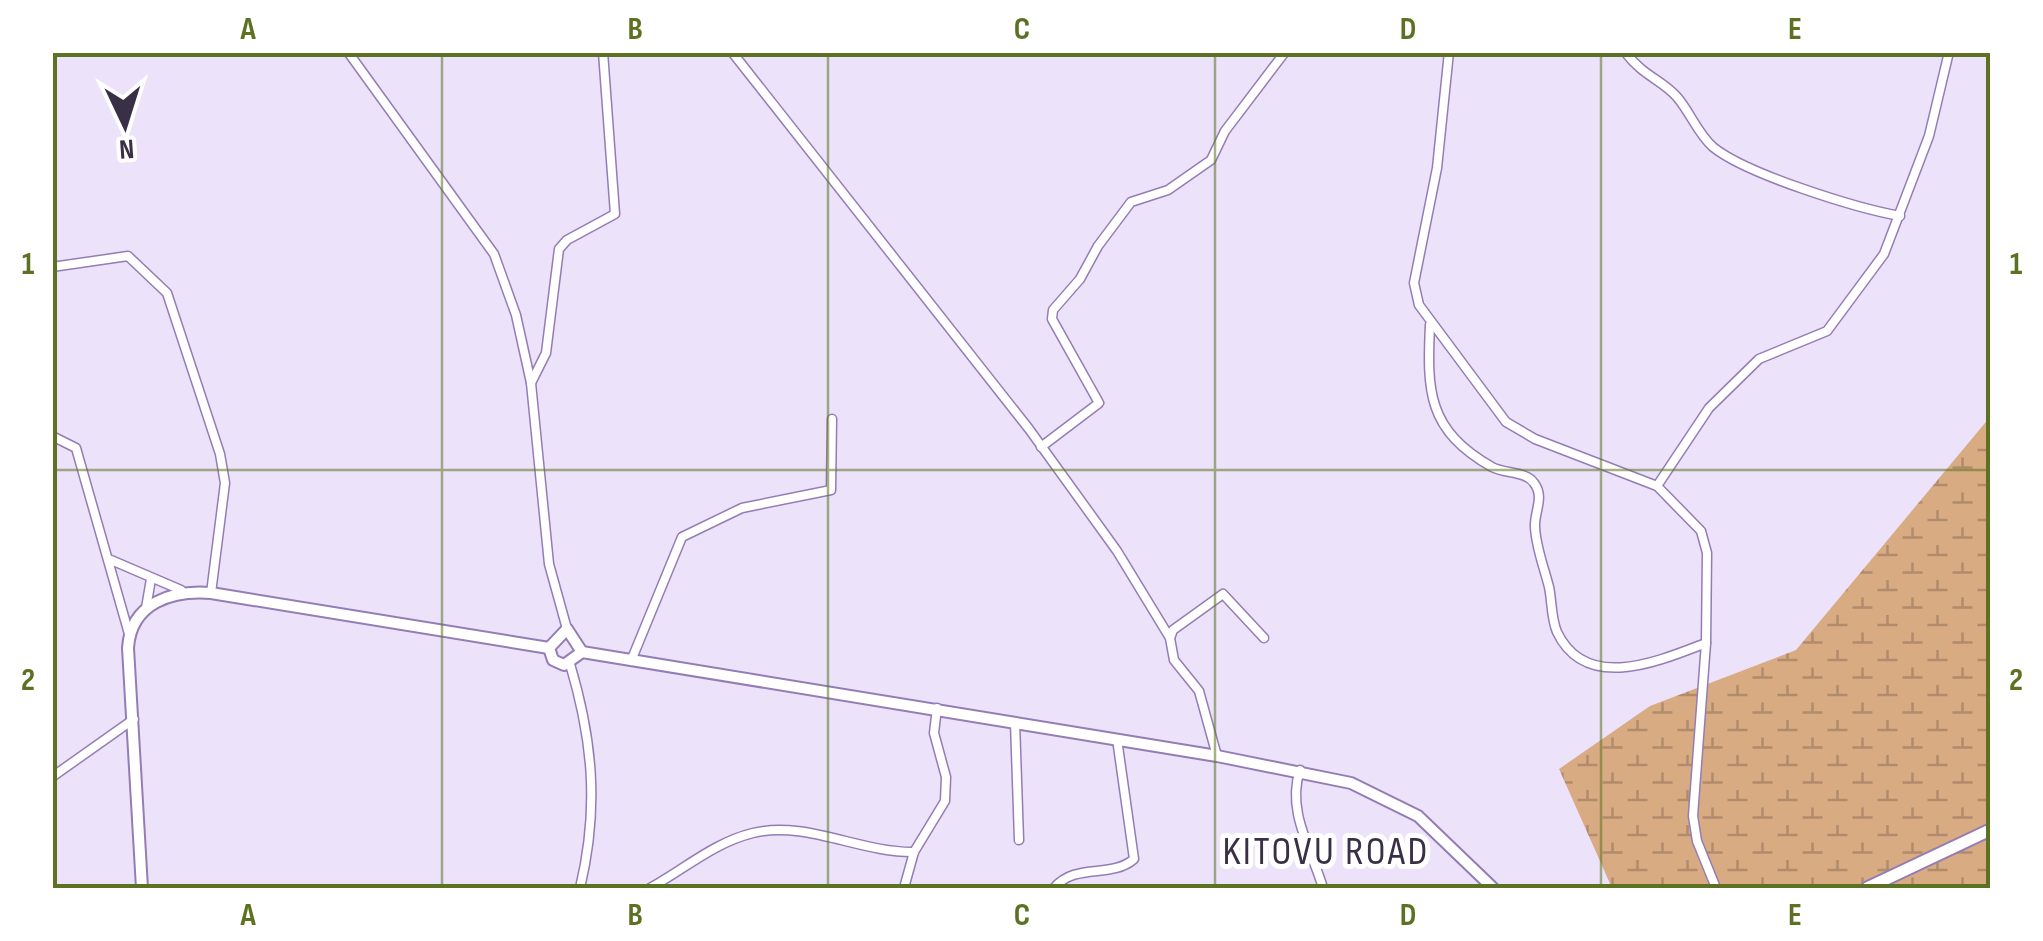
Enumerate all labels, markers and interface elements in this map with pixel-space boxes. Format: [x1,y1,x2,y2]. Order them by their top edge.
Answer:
text: A [239,10,256,49]
text: B [627,10,643,49]
text: C [1014,10,1030,49]
text: D [1400,10,1416,49]
text: E [1788,10,1802,49]
north arrow [75,75,175,175]
text: N [118,131,135,165]
text: 1 [22,245,35,284]
text: 1 [2010,245,2023,284]
text: 2 [21,661,35,700]
text: 2 [2009,661,2023,700]
district label: KITOVU ROAD [1222,828,1430,876]
text: A [239,896,256,935]
text: B [627,896,643,935]
text: C [1014,896,1030,935]
text: D [1400,896,1416,935]
text: E [1788,896,1802,935]

